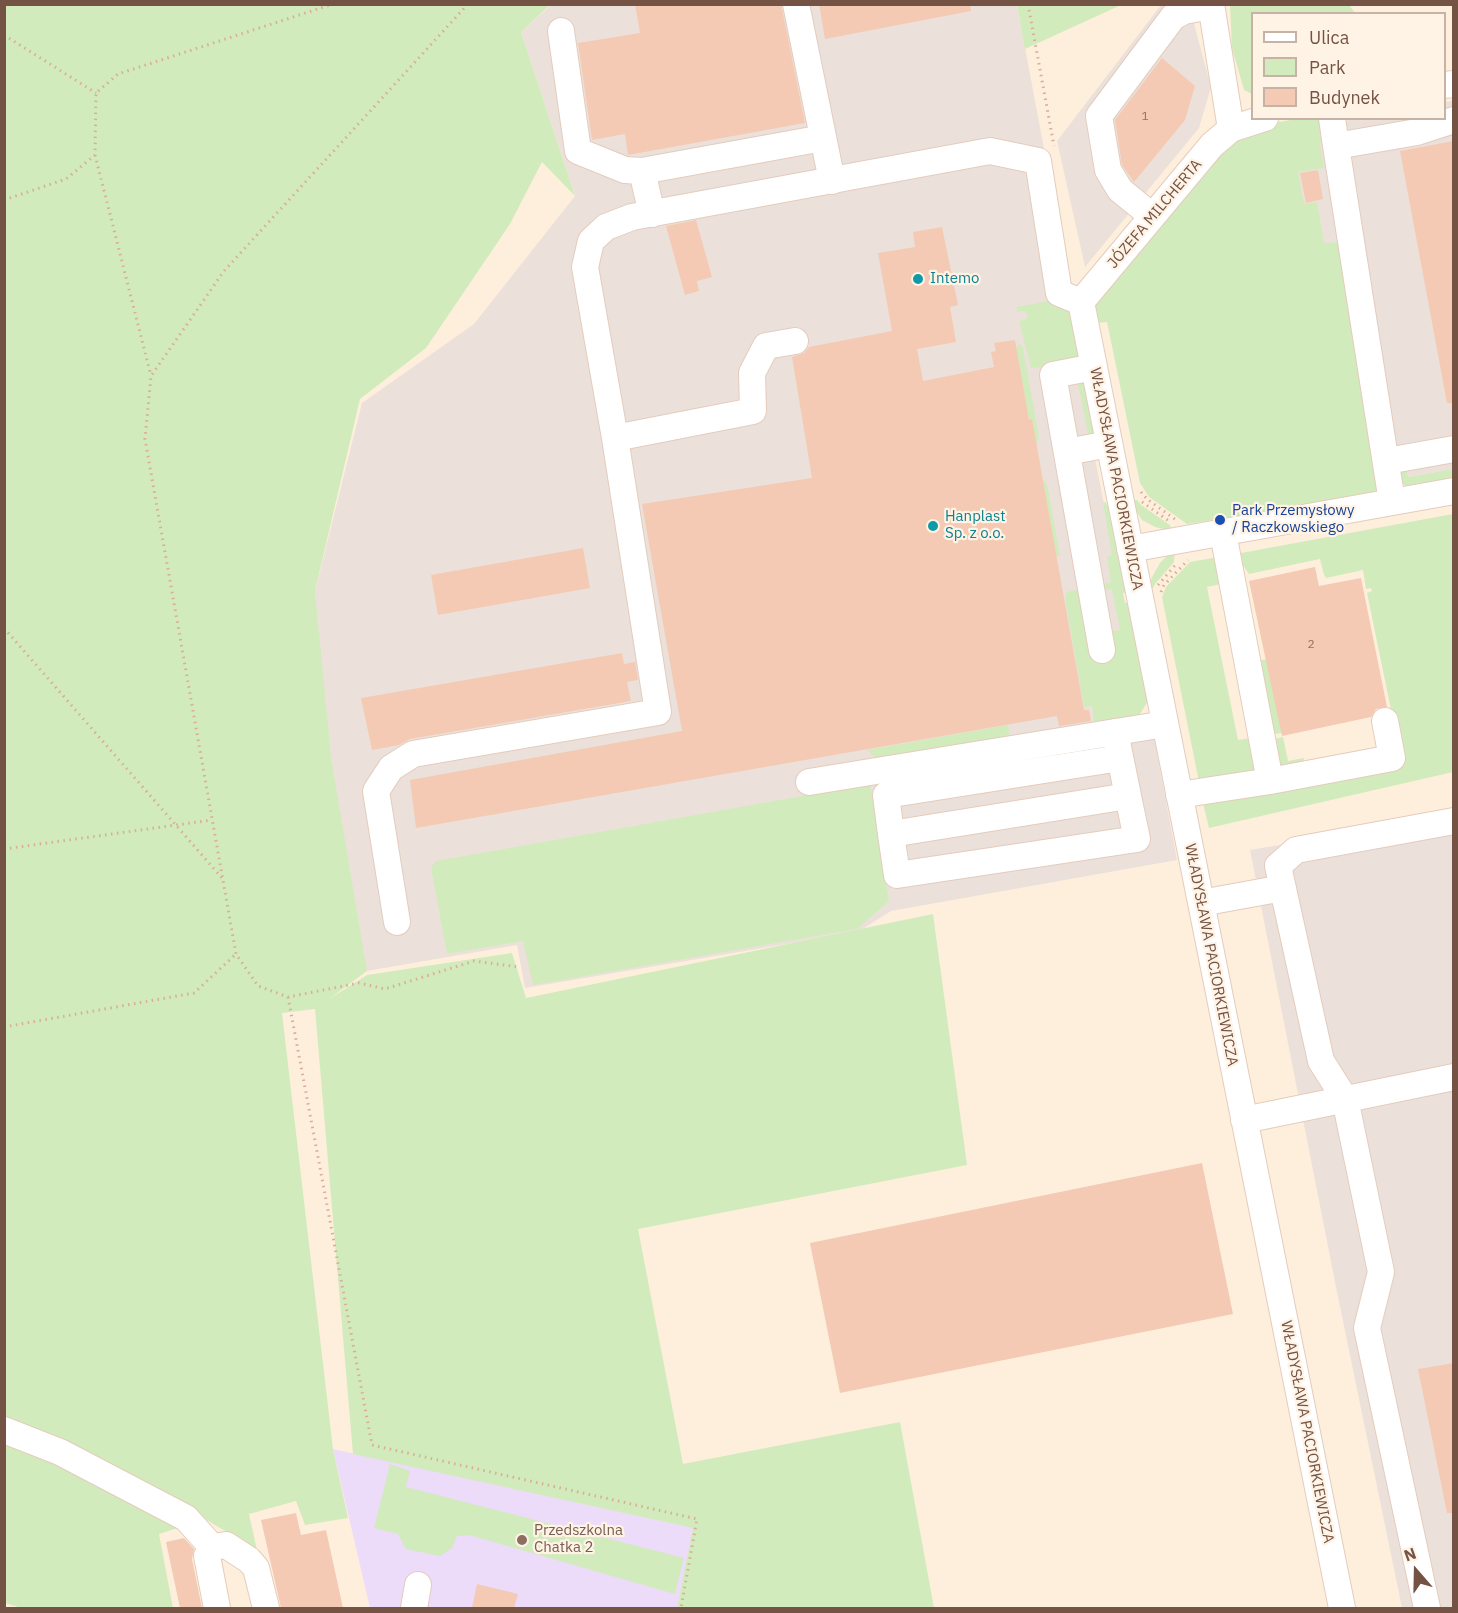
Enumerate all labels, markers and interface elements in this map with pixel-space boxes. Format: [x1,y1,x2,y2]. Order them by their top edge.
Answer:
legend [1251,12,1446,120]
text: Ulica [1309,26,1349,49]
text: Park [1309,56,1345,79]
text: Budynek [1309,86,1380,109]
house number: 1 [1141,110,1149,124]
street label: JÓZEFA MILCHERTA [1104,156,1206,272]
place label: Intemo [930,270,979,288]
marker: Intemo [911,272,925,286]
street label: WŁADYSŁAWA PACIORKIEWICZA [1086,366,1146,592]
place label: Park Przemysłowy / Raczkowskiego [1232,502,1355,537]
place label: Hanplast Sp. z o.o. [945,508,1005,543]
marker: Park Przemysłowy / Raczkowskiego [1213,513,1227,527]
marker: Hanplast Sp. z o.o. [926,519,940,533]
house number: 2 [1307,638,1315,652]
street label: WŁADYSŁAWA PACIORKIEWICZA [1181,842,1241,1068]
street label: WŁADYSŁAWA PACIORKIEWICZA [1277,1319,1337,1545]
place label: Przedszkolna Chatka 2 [534,1522,623,1557]
marker: Przedszkolna Chatka 2 [515,1533,529,1547]
north arrow [1386,1541,1446,1601]
text: N [1401,1543,1419,1565]

